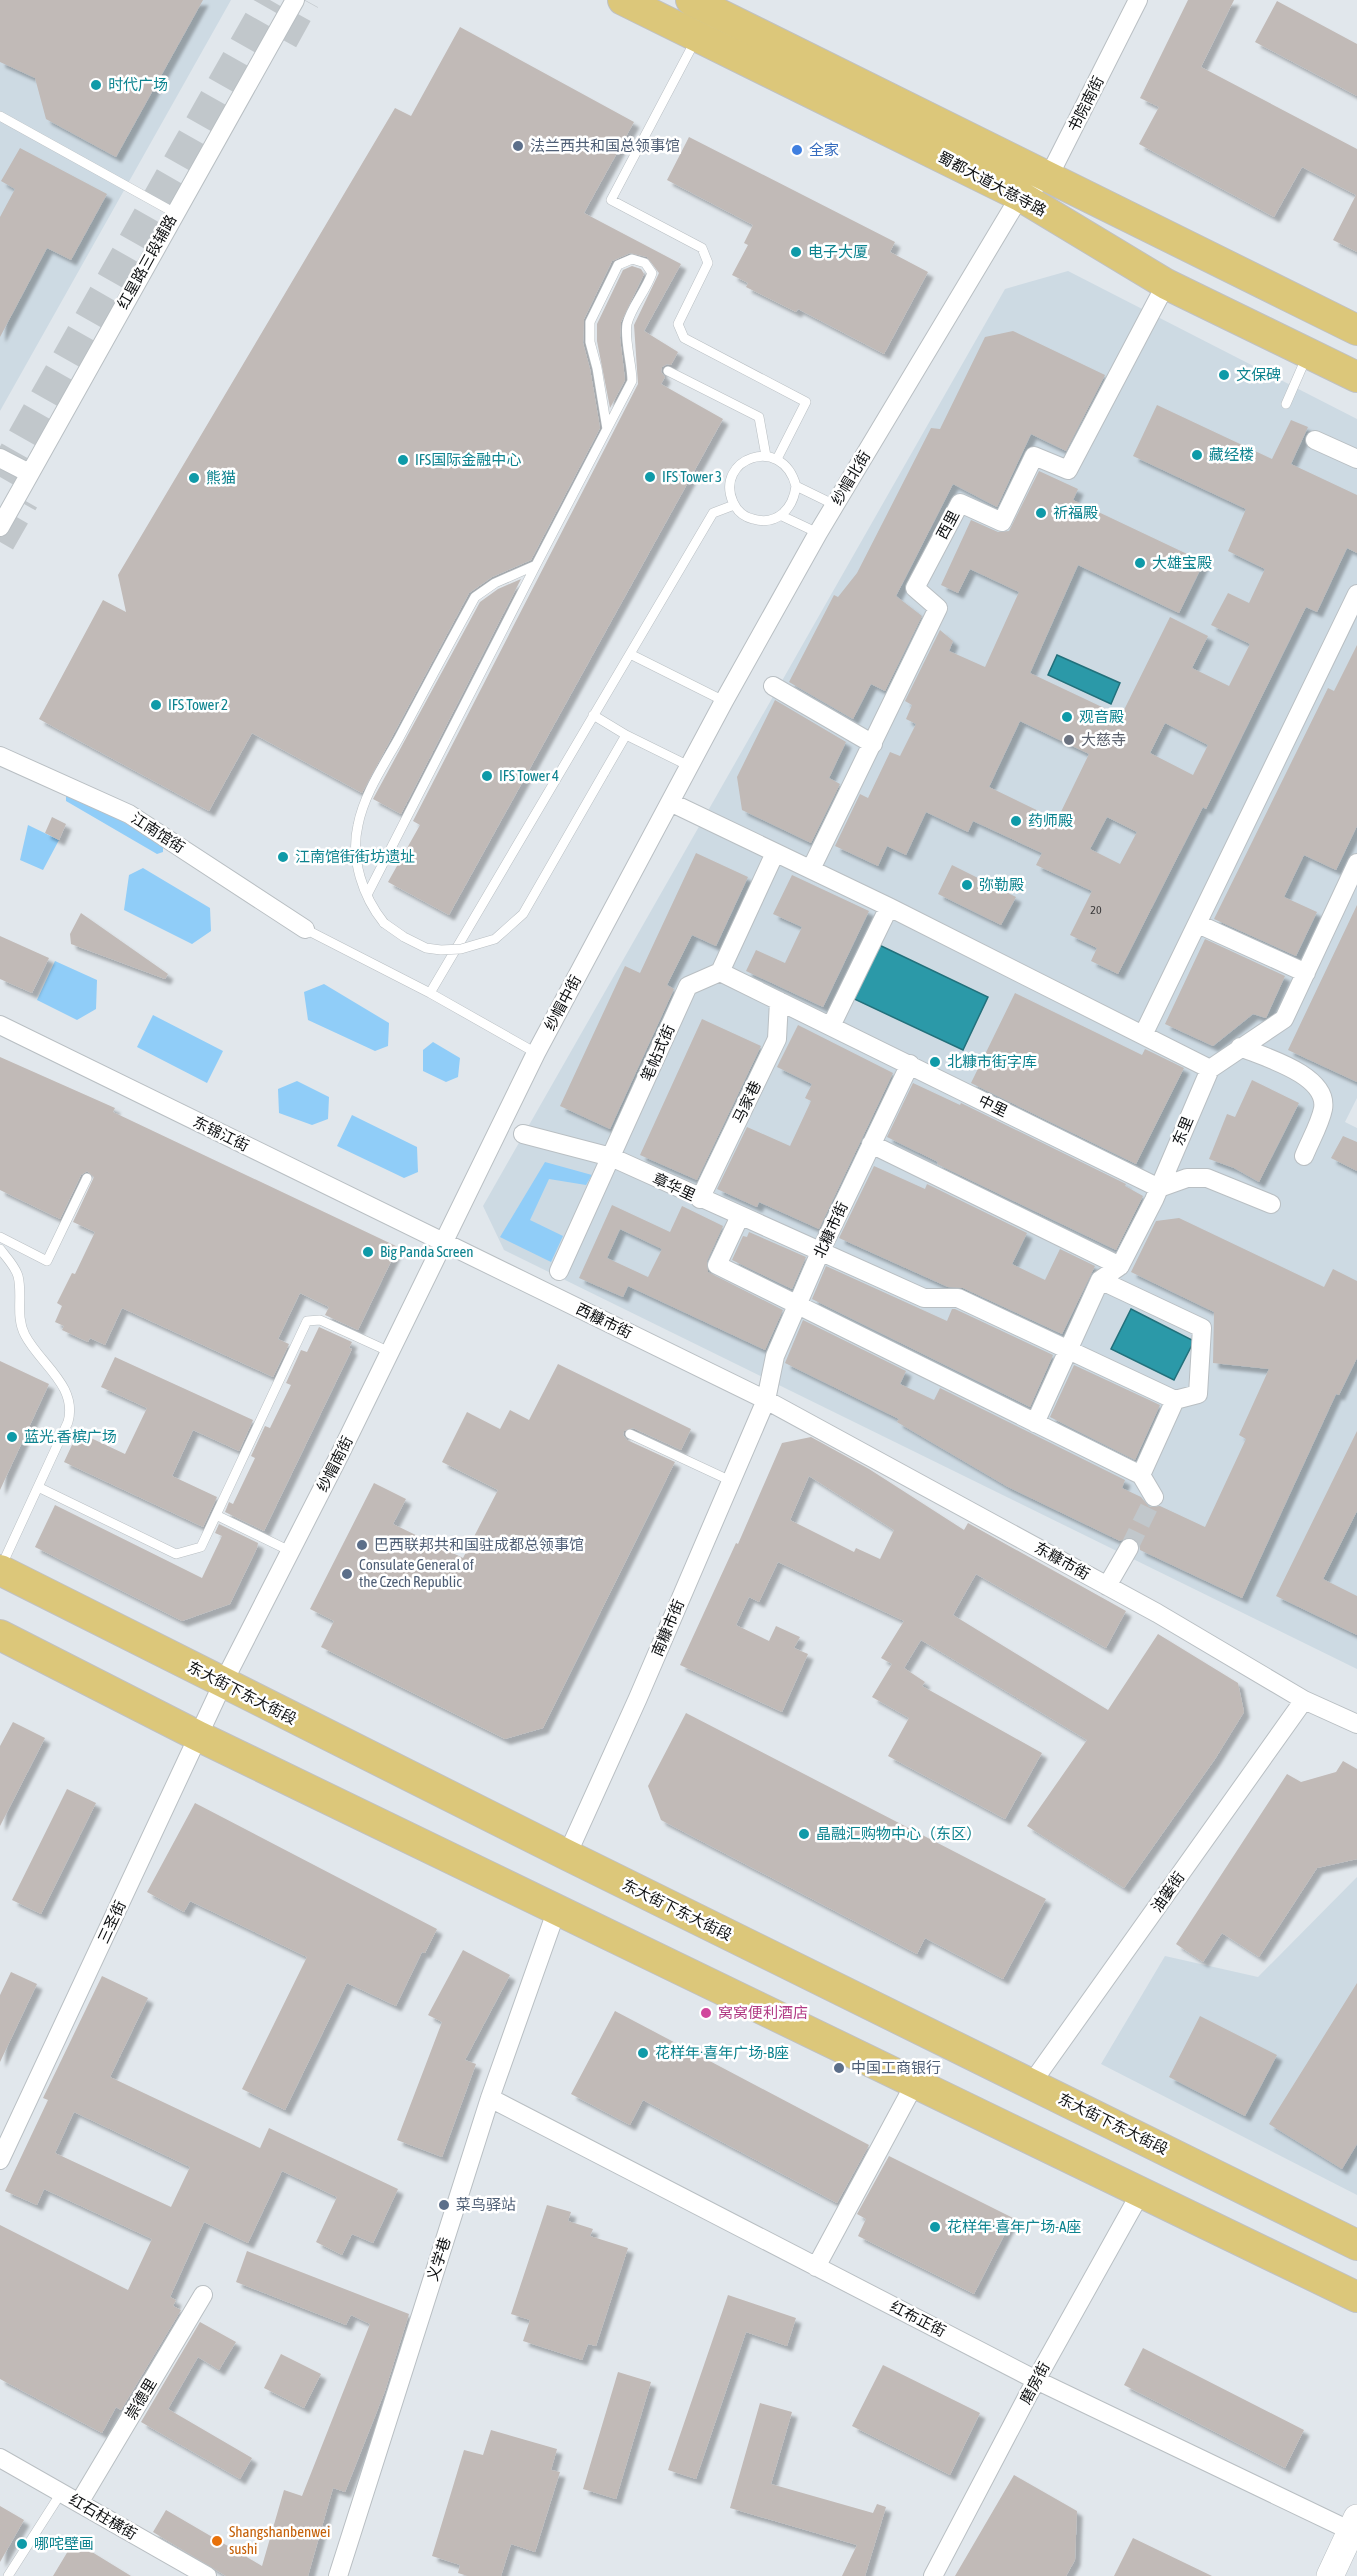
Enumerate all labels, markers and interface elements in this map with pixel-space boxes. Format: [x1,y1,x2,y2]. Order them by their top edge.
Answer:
street label: 书院南街 [1064,73,1107,134]
place label: 时代广场 [108,76,168,93]
marker: 时代广场 [89,78,103,92]
place label: 法兰西共和国总领事馆 [530,137,680,154]
marker: 法兰西共和国总领事馆 [511,139,525,153]
place label: 全家 [809,141,839,158]
marker: 全家 [790,143,804,157]
street label: 蜀都大道大慈寺路 [935,148,1049,219]
street label: 红星路三段辅路 [114,212,179,312]
place label: 电子大厦 [808,243,868,260]
marker: 电子大厦 [789,245,803,259]
place label: 文保碑 [1236,366,1281,383]
marker: 文保碑 [1217,368,1231,382]
place label: 藏经楼 [1209,446,1254,463]
street label: 纱帽北街 [828,448,873,508]
marker: 藏经楼 [1190,448,1204,462]
place label: IFS国际金融中心 [415,451,521,468]
marker: IFS国际金融中心 [396,453,410,467]
place label: IFS Tower 3 [662,468,722,485]
place label: 熊猫 [206,469,236,486]
marker: IFS Tower 3 [643,470,657,484]
marker: 熊猫 [187,471,201,485]
place label: 祈福殿 [1053,504,1098,521]
marker: 祈福殿 [1034,506,1048,520]
street label: 西里 [933,508,962,542]
place label: 大雄宝殿 [1152,554,1212,571]
marker: 大雄宝殿 [1133,556,1147,570]
place label: IFS Tower 2 [168,696,228,713]
marker: IFS Tower 2 [149,698,163,712]
place label: 观音殿 [1079,708,1124,725]
marker: 观音殿 [1060,710,1074,724]
place label: 大慈寺 [1081,731,1126,748]
marker: 大慈寺 [1062,733,1076,747]
place label: IFS Tower 4 [499,767,559,784]
marker: IFS Tower 4 [480,769,494,783]
street label: 江南馆街 [128,809,188,856]
place label: 药师殿 [1028,812,1073,829]
marker: 药师殿 [1009,814,1023,828]
place label: 江南馆街街坊遗址 [295,848,415,865]
marker: 江南馆街街坊遗址 [276,850,290,864]
place label: 弥勒殿 [979,876,1024,893]
marker: 弥勒殿 [960,878,974,892]
house number: 20 [1090,903,1102,917]
street label: 纱帽中街 [541,972,584,1033]
street label: 笔帖式街 [638,1022,678,1084]
place label: 北糠市街字库 [947,1053,1037,1070]
marker: 北糠市街字库 [928,1055,942,1069]
street label: 马家巷 [729,1078,764,1126]
street label: 中里 [976,1091,1010,1120]
street label: 东锦江街 [191,1113,252,1154]
street label: 东里 [1169,1114,1196,1148]
street label: 章华里 [650,1169,698,1204]
street label: 北糠市街 [810,1199,851,1261]
place label: Big Panda Screen [380,1243,474,1260]
marker: Big Panda Screen [361,1245,375,1259]
street label: 西糠市街 [574,1300,635,1341]
place label: 蓝光.香槟广场 [24,1428,117,1445]
marker: 蓝光.香槟广场 [5,1430,19,1444]
street label: 纱帽南街 [313,1433,356,1494]
place label: 巴西联邦共和国驻成都总领事馆 [374,1536,584,1553]
marker: 巴西联邦共和国驻成都总领事馆 [355,1538,369,1552]
street label: 东糠市街 [1032,1539,1093,1583]
place label: Consulate General of the Czech Republic [359,1556,474,1590]
marker: Consulate General of the Czech Republic [340,1567,354,1581]
street label: 南糠市街 [648,1597,687,1659]
street label: 东大街下东大街段 [185,1658,300,1727]
place label: 晶融汇购物中心（东区） [816,1825,981,1842]
marker: 晶融汇购物中心（东区） [797,1827,811,1841]
street label: 油篓街 [1148,1868,1187,1915]
street label: 东大街下东大街段 [620,1876,735,1943]
street label: 三圣街 [94,1898,129,1946]
place label: 窝窝便利酒店 [718,2004,808,2021]
marker: 窝窝便利酒店 [699,2006,713,2020]
place label: 花样年·喜年广场-B座 [655,2044,789,2061]
marker: 花样年·喜年广场-B座 [636,2046,650,2060]
place label: 中国工商银行 [851,2059,941,2076]
marker: 中国工商银行 [832,2061,846,2075]
street label: 东大街下东大街段 [1056,2090,1171,2157]
place label: 菜鸟驿站 [456,2196,516,2213]
marker: 菜鸟驿站 [437,2198,451,2212]
place label: 花样年·喜年广场-A座 [947,2218,1081,2235]
marker: 花样年·喜年广场-A座 [928,2220,942,2234]
street label: 义学巷 [423,2235,454,2283]
street label: 红布正街 [888,2297,949,2340]
street label: 磨房街 [1016,2359,1053,2407]
street label: 崇德里 [122,2375,159,2422]
street label: 红石柱横街 [67,2490,140,2543]
place label: Shangshanbenwei sushi [229,2523,330,2557]
marker: Shangshanbenwei sushi [210,2534,224,2548]
place label: 哪咤壁画 [34,2535,94,2552]
marker: 哪咤壁画 [15,2537,29,2551]

